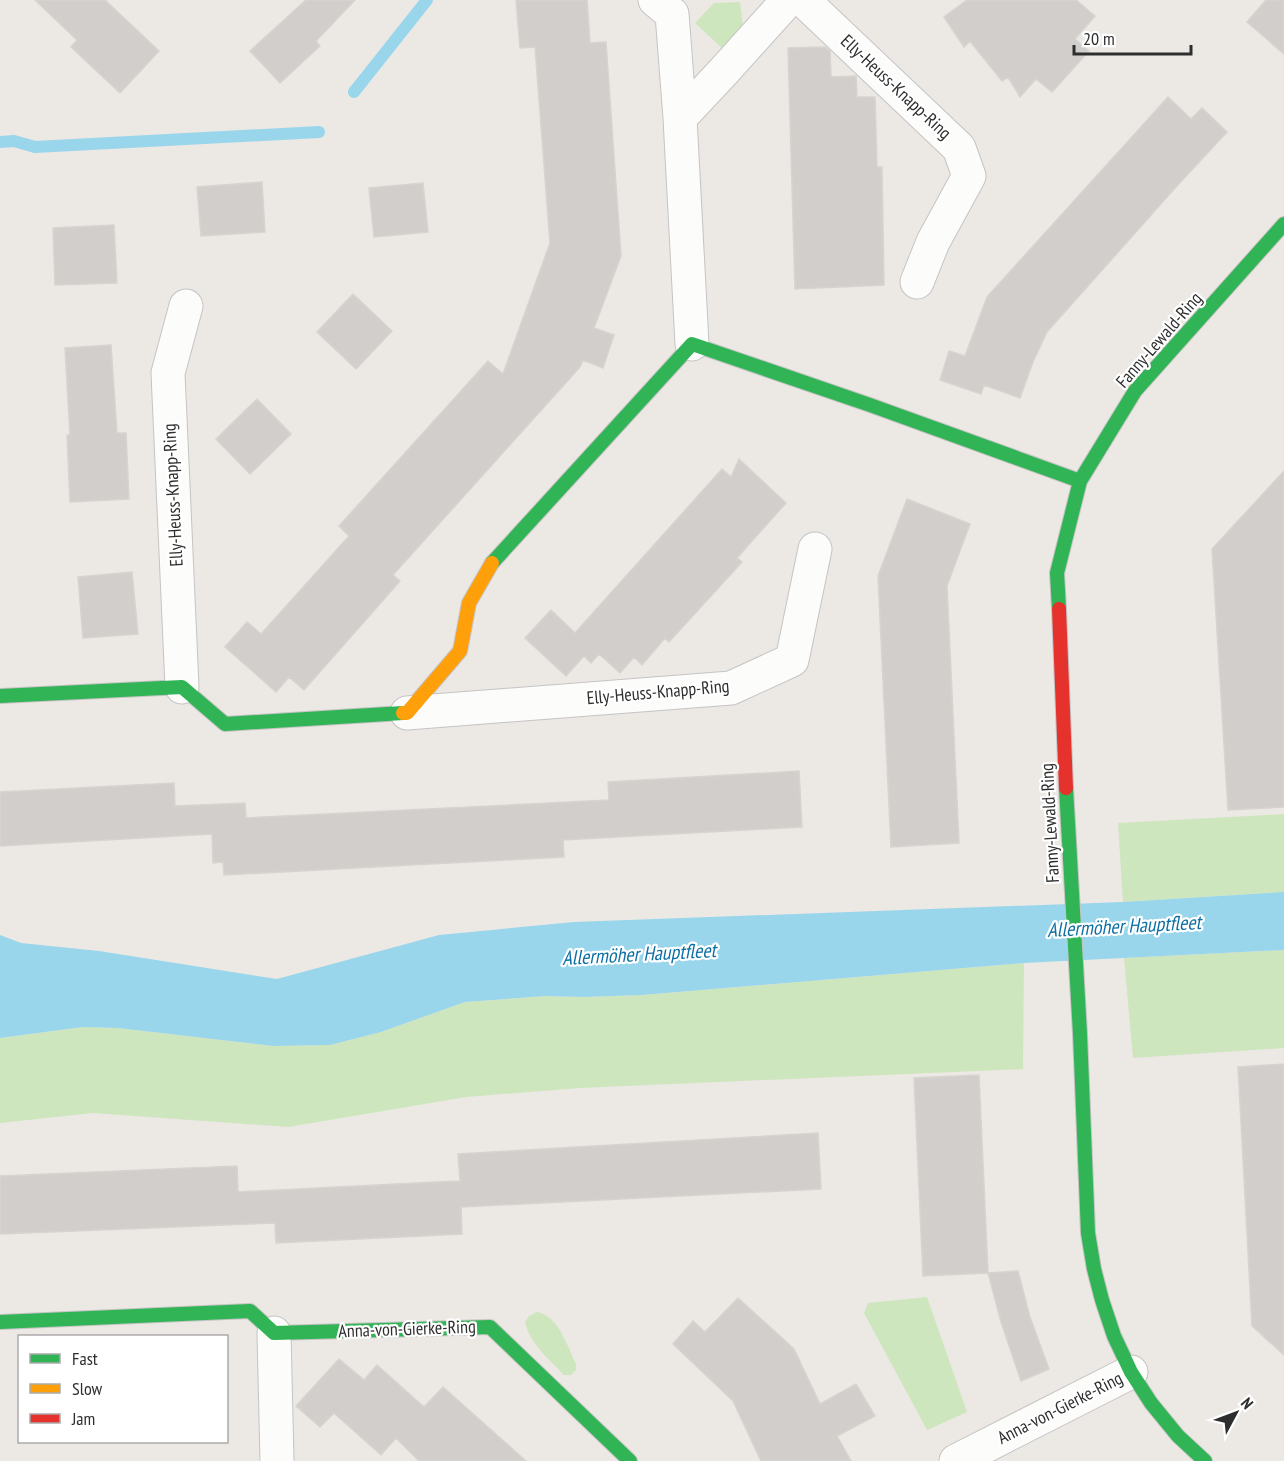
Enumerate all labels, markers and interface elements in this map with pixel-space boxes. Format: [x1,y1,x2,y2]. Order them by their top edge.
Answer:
scale bar [1074,18,1191,56]
text: 20 m [1083,27,1115,50]
street label: Elly-Heuss-Knapp-Ring [836,29,957,144]
street label: Fanny-Lewald-Ring [1111,287,1207,392]
street label: Elly-Heuss-Knapp-Ring [157,423,188,567]
street label: Elly-Heuss-Knapp-Ring [586,674,730,709]
street label: Fanny-Lewald-Ring [1035,763,1064,883]
water label: Allermöher Hauptfleet [1047,909,1204,943]
water label: Allermöher Hauptfleet [562,937,719,971]
street label: Anna-von-Gierke-Ring [338,1315,476,1342]
legend [18,1335,228,1443]
text: Fast [72,1347,98,1370]
street label: Anna-von-Gierke-Ring [993,1366,1126,1449]
text: Slow [72,1377,103,1400]
north arrow [1206,1383,1266,1443]
text: N [1237,1393,1258,1413]
text: Jam [71,1407,95,1430]

